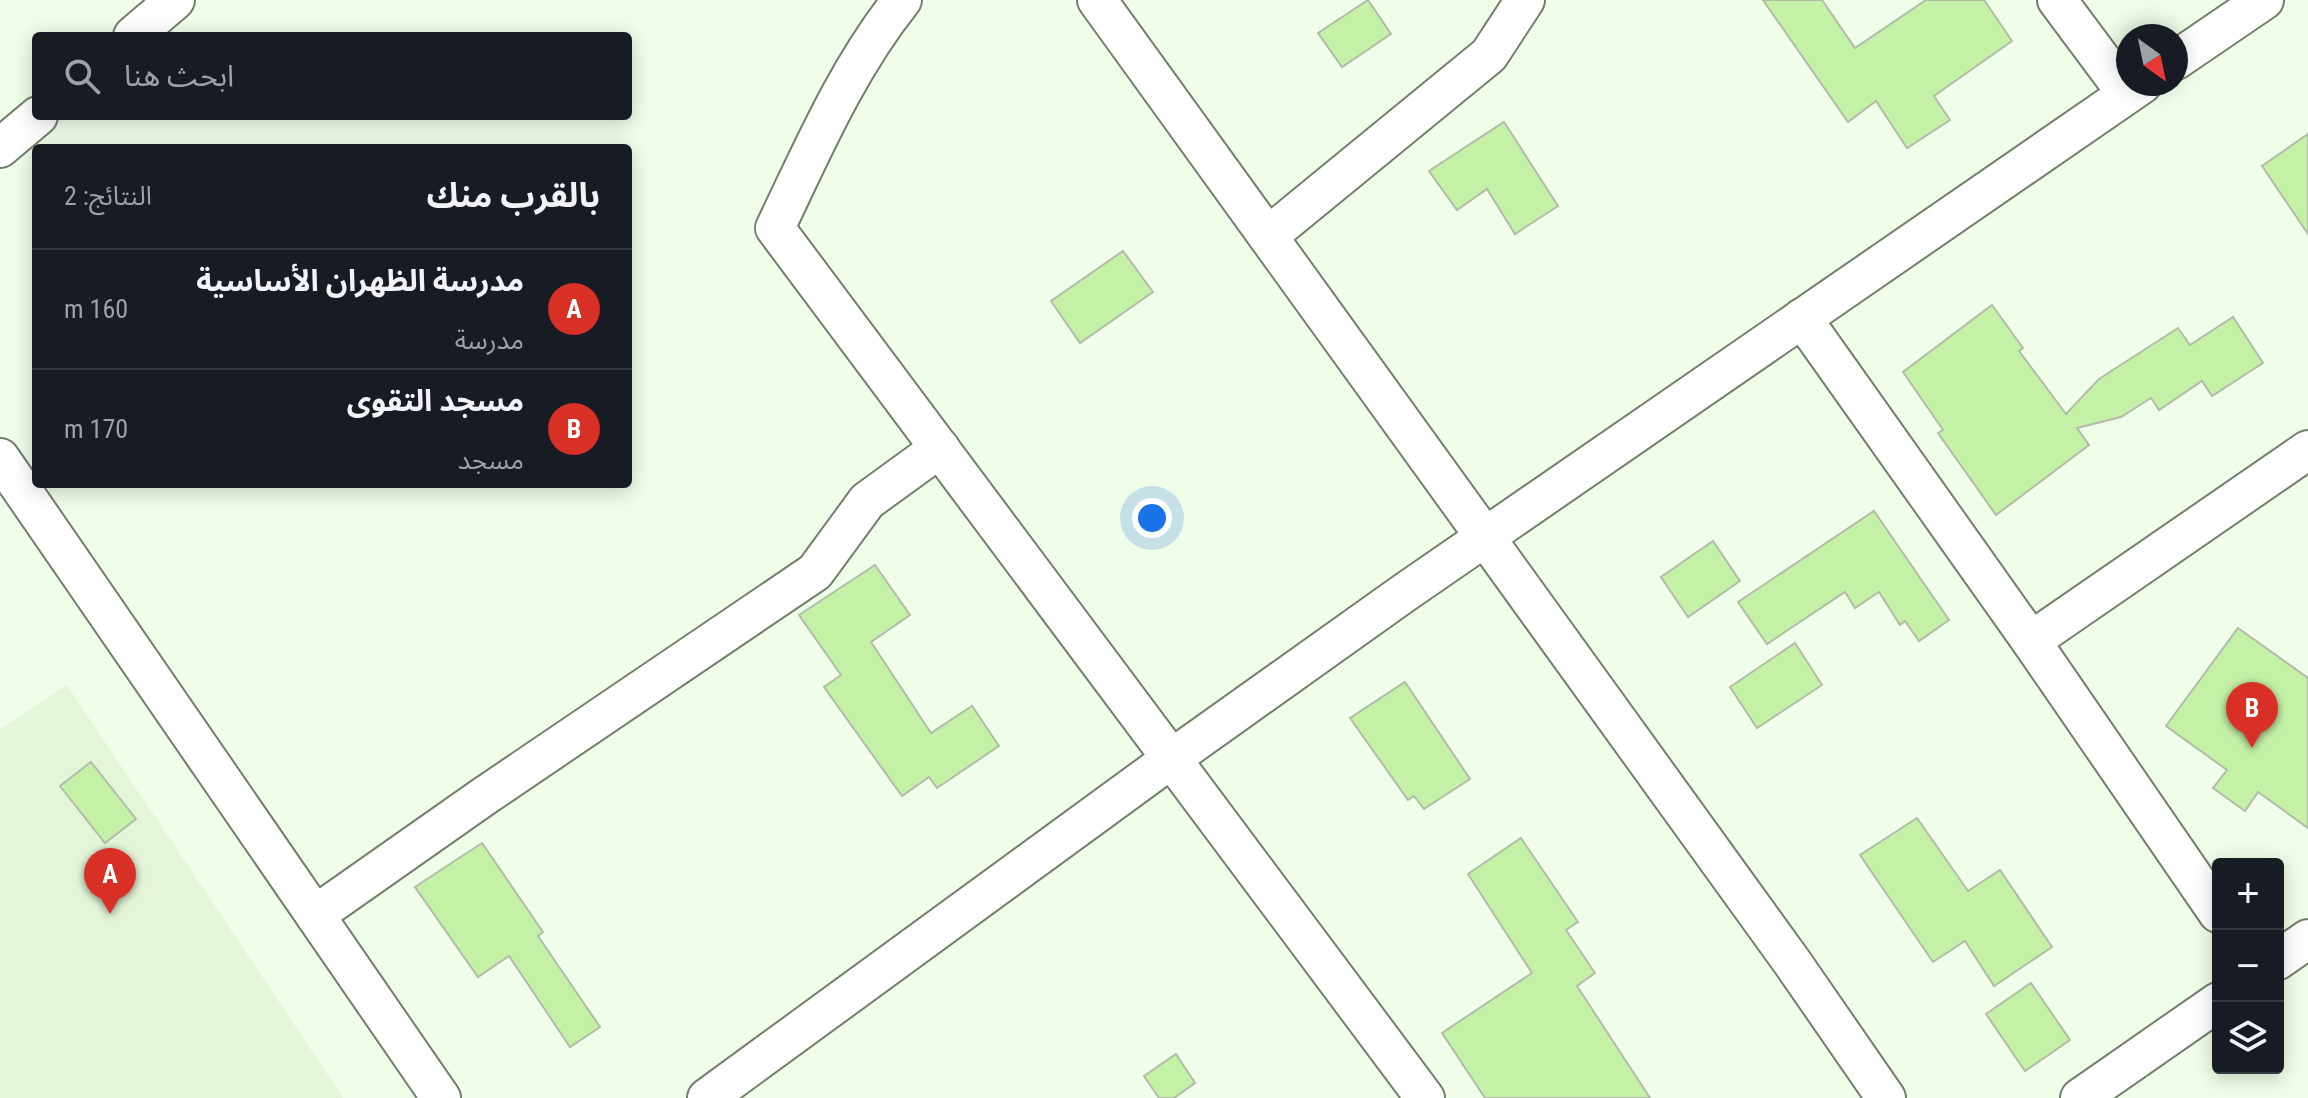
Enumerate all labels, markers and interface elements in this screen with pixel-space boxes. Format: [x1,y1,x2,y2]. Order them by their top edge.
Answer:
north arrow [2116,24,2188,96]
search box [32,32,632,120]
icon: search [60,54,104,98]
text: ابحث هنا [124,58,234,93]
text: بالقرب منك [426,175,600,215]
text: النتائج: 2 [64,181,152,211]
text: مدرسة الظهران الأساسية [196,263,524,298]
text: 160 m [64,294,128,324]
text: A [566,294,582,324]
text: مدرسة [455,325,524,355]
text: مسجد التقوى [347,383,524,418]
text: 170 m [64,414,128,444]
text: B [567,414,581,444]
text: مسجد [458,445,524,475]
your location [1132,498,1172,538]
pin: B [2226,682,2278,748]
pin: A [84,848,136,914]
map controls [2212,858,2284,1074]
button: + [2212,858,2284,930]
button: − [2212,930,2284,1002]
button: layers [2212,1002,2284,1074]

